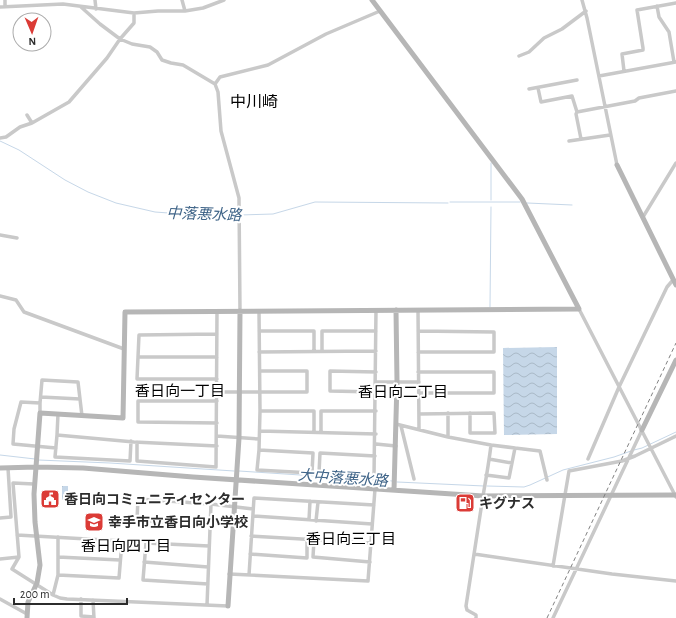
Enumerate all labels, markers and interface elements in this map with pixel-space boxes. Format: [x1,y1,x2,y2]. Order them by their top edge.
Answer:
north arrow [12,12,52,52]
text: N [28,36,36,47]
district label: 中川崎 [230,93,278,110]
water label: 中落悪水路 [166,205,244,223]
district label: 香日向一丁目 [135,383,225,399]
district label: 香日向二丁目 [358,384,448,400]
water label: 大中落悪水路 [298,467,390,489]
public building icon: 香日向コミュニティセンター [39,488,61,510]
place label: 香日向コミュニティセンター [64,492,245,507]
fuel station icon: キグナス [454,492,476,514]
place label: キグナス [479,495,535,511]
school or university icon: 幸手市立香日向小学校 [83,511,105,533]
place label: 幸手市立香日向小学校 [108,515,248,530]
district label: 香日向三丁目 [306,531,396,547]
district label: 香日向四丁目 [81,538,171,554]
scale bar [14,580,127,606]
text: 200 m [20,588,50,600]

